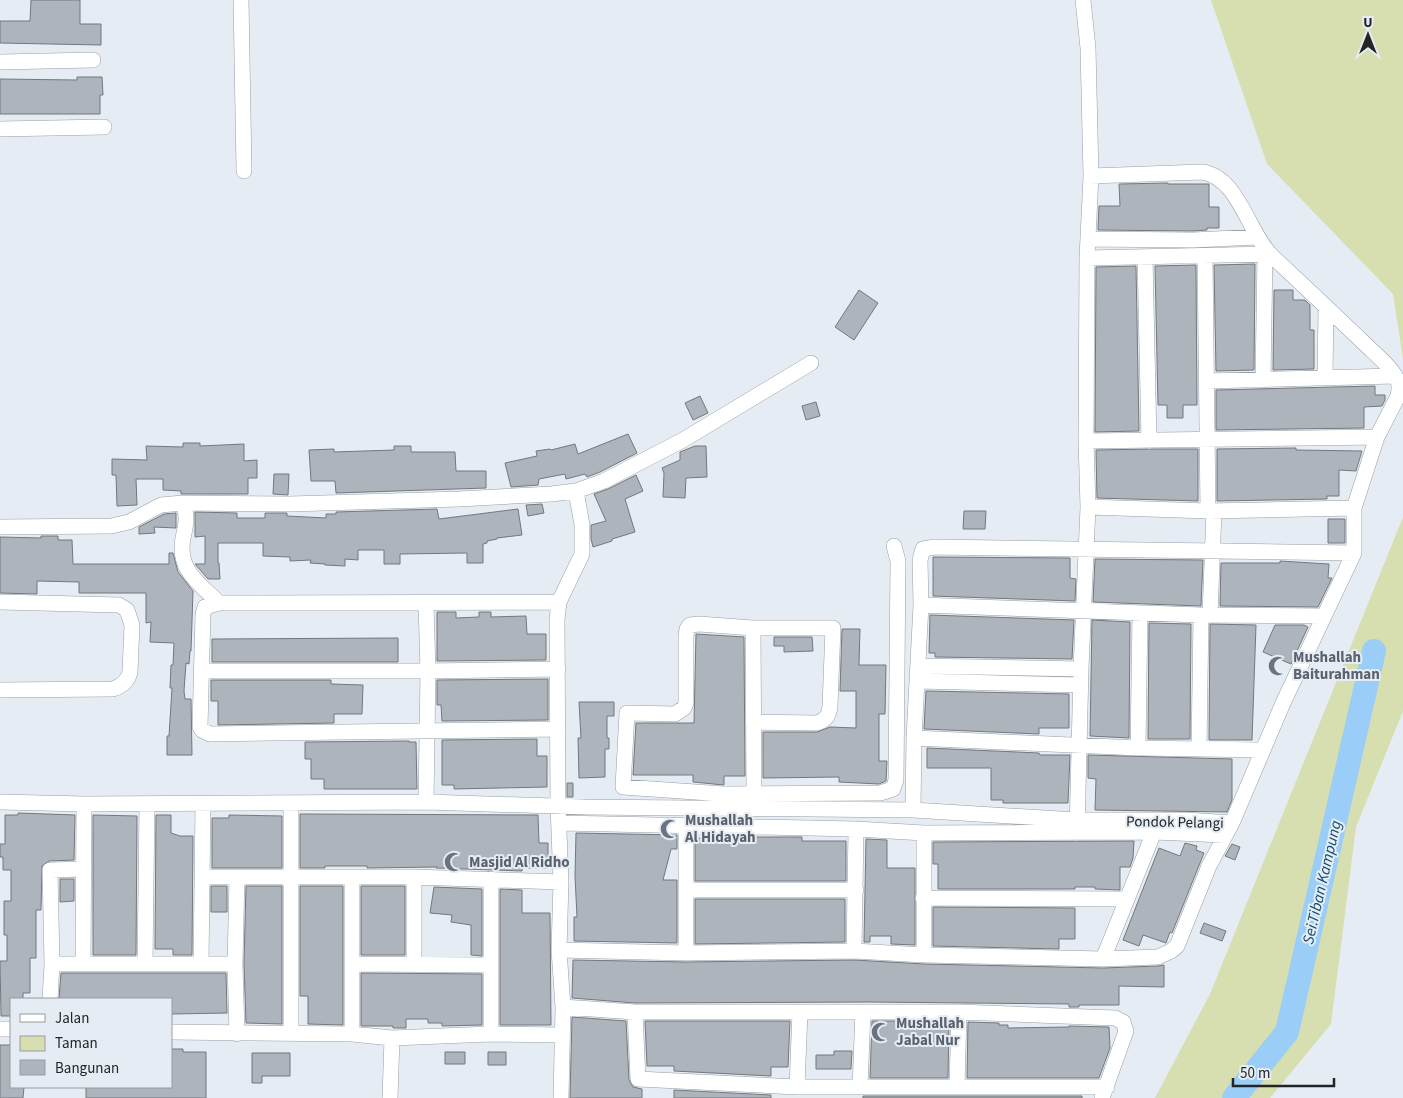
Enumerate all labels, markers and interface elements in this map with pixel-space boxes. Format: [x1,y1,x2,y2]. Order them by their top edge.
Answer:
north arrow [1343,10,1393,60]
text: U [1363,13,1373,33]
place label: Mushallah Baiturahman [1293,647,1380,685]
mosque icon: Mushallah Baiturahman [1267,655,1289,677]
place label: Mushallah Al Hidayah [684,810,756,848]
street label: Pondok Pelangi [1126,811,1224,834]
mosque icon: Mushallah Al Hidayah [659,818,681,840]
water label: Sei.Tiban Kampung [1297,818,1347,946]
mosque icon: Masjid Al Ridho [443,851,465,873]
place label: Masjid Al Ridho [469,852,570,873]
legend [10,998,172,1088]
text: Jalan [55,1008,89,1029]
place label: Mushallah Jabal Nur [896,1013,964,1051]
mosque icon: Mushallah Jabal Nur [870,1021,892,1043]
text: Taman [55,1033,98,1054]
scale bar [1233,1056,1334,1088]
text: Bangunan [55,1058,119,1079]
text: 50 m [1240,1063,1270,1084]

